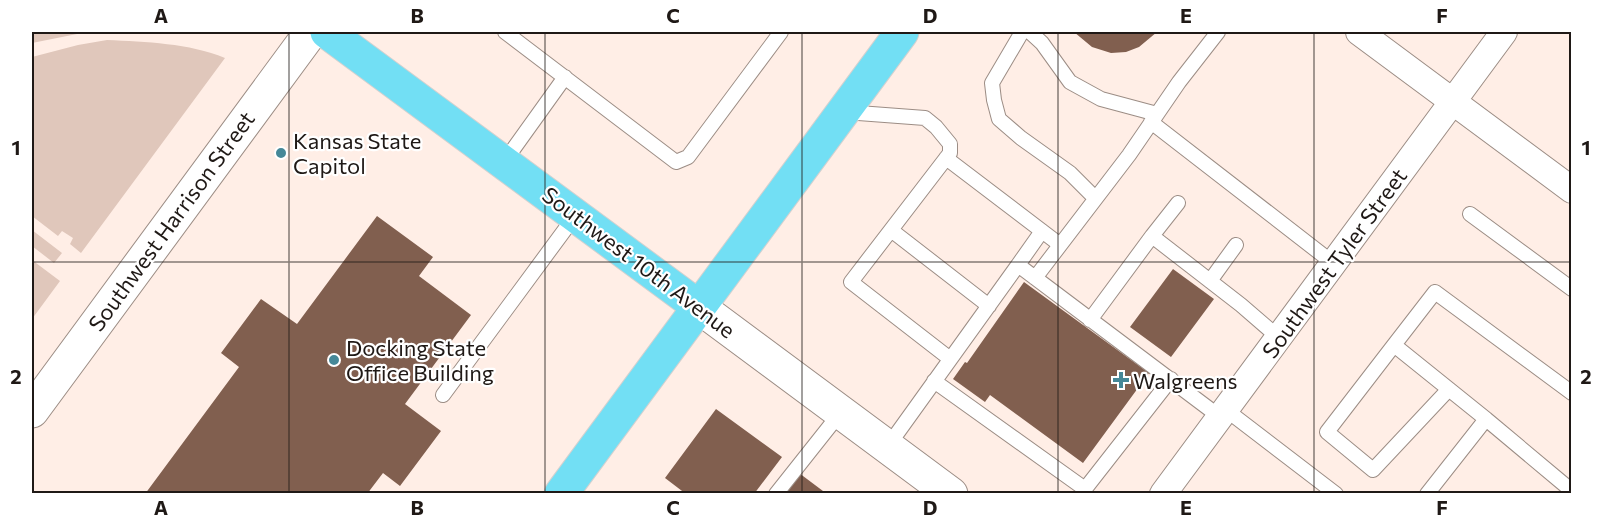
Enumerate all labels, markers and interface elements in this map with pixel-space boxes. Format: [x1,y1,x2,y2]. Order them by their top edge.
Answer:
text: A [154,3,168,27]
text: B [410,3,424,27]
text: C [666,3,680,27]
text: D [923,3,937,27]
text: E [1180,3,1192,27]
text: F [1436,3,1448,27]
street label: Southwest Harrison Street [82,106,260,336]
place label: Kansas State Capitol [293,127,421,179]
text: 1 [11,135,21,159]
text: 1 [1581,135,1591,159]
marker: Kansas State Capitol [274,146,288,160]
street label: Southwest Tyler Street [1256,163,1412,363]
street label: Southwest 10th Avenue [537,181,741,343]
place label: Docking State Office Building [346,334,494,386]
marker: Docking State Office Building [327,353,341,367]
text: 2 [10,364,22,388]
text: 2 [1580,364,1592,388]
place label: Walgreens [1133,367,1238,394]
marker: Walgreens [1114,373,1128,387]
text: A [154,495,168,519]
text: B [410,495,424,519]
text: C [666,495,680,519]
text: D [923,495,937,519]
text: E [1180,495,1192,519]
text: F [1436,495,1448,519]

